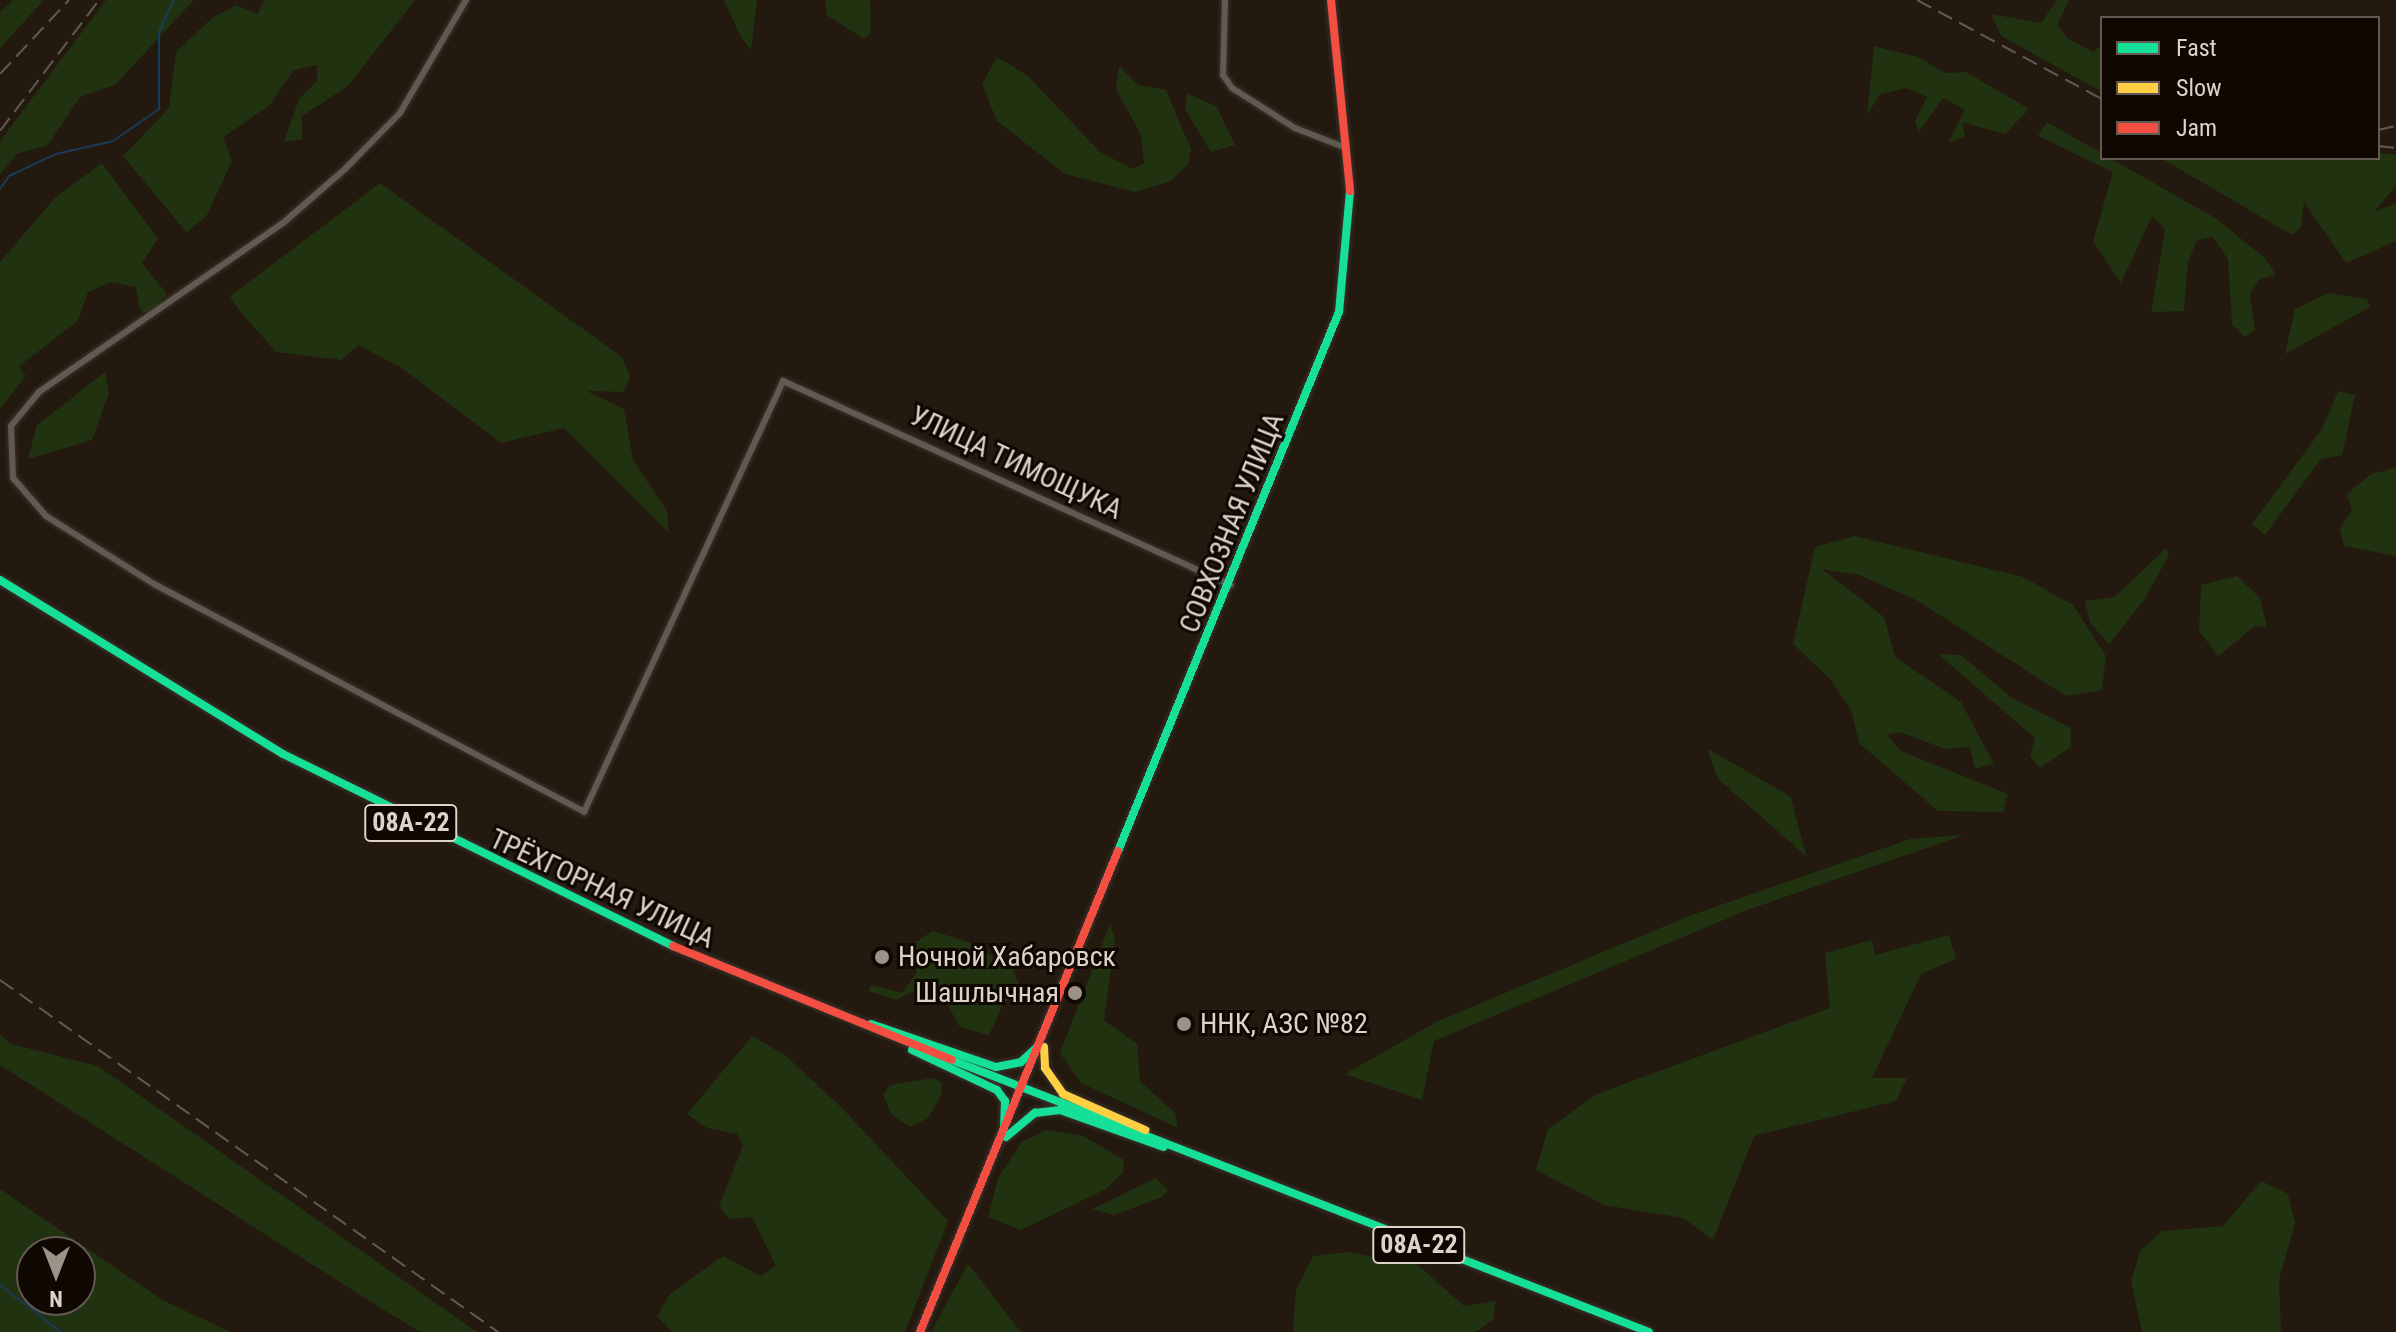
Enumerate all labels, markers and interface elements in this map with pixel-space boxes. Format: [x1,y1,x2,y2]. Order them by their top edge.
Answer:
legend [2100,16,2380,160]
text: Fast [2176,34,2217,62]
text: Slow [2176,74,2222,102]
text: Jam [2176,114,2217,142]
street label: УЛИЦА ТИМОЩУКА [904,399,1128,527]
street label: СОВХОЗНАЯ УЛИЦА [1173,408,1291,638]
road number: 08А-22 [363,801,459,845]
street label: ТРЁХГОРНАЯ УЛИЦА [484,822,720,956]
place label: Ночной Хабаровск [898,940,1116,974]
marker: Ночной Хабаровск [873,948,891,966]
place label: Шашлычная [915,976,1059,1010]
marker: Шашлычная [1066,984,1084,1002]
place label: ННК, АЗС №82 [1200,1007,1368,1041]
marker: ННК, АЗС №82 [1175,1015,1193,1033]
road number: 08А-22 [1371,1223,1467,1267]
north arrow [16,1236,96,1316]
text: N [49,1286,63,1311]

